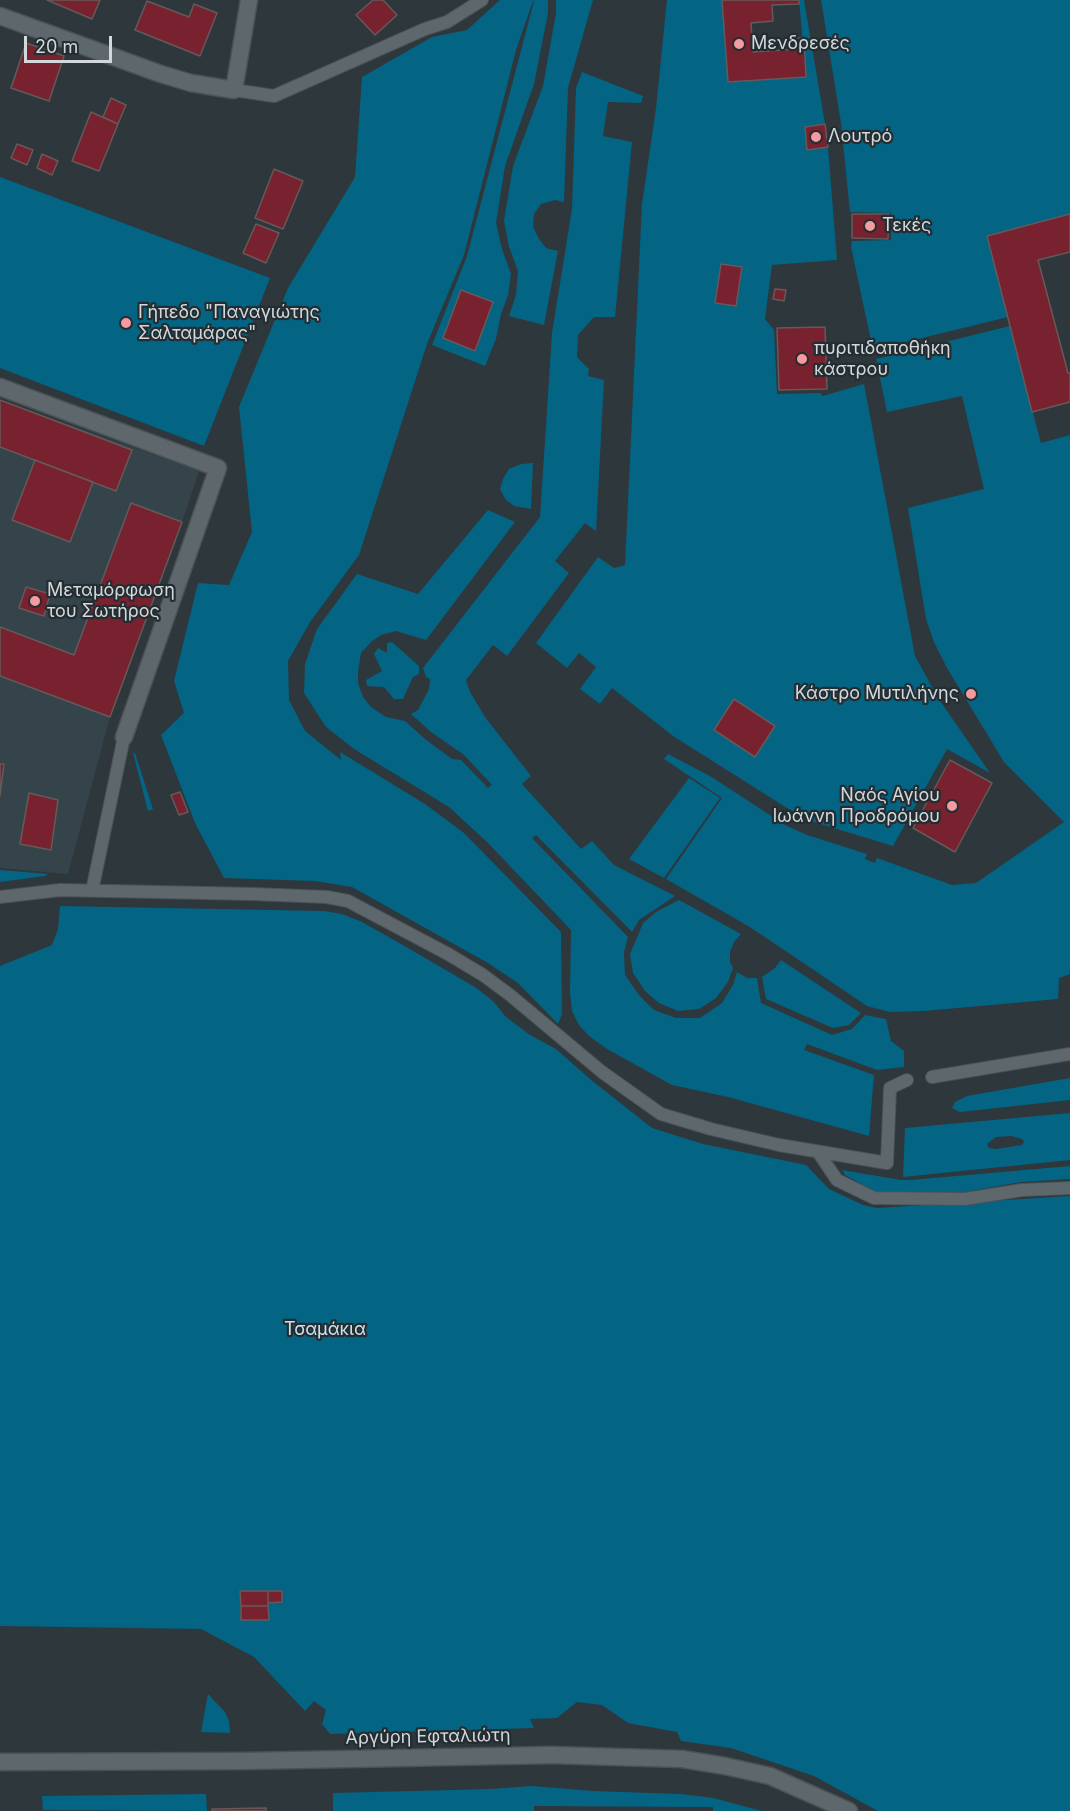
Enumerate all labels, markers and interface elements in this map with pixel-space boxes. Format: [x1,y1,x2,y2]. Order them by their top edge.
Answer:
scale bar [27,24,116,62]
place label: Μενδρεσές [751,33,850,55]
text: 20 m [35,36,78,57]
marker: Μενδρεσές [732,37,746,51]
place label: Λουτρό [828,126,892,148]
marker: Λουτρό [809,130,823,144]
place label: Τεκές [882,215,931,237]
marker: Τεκές [863,219,877,233]
place label: Γήπεδο "Παναγιώτης Σαλταμάρας" [138,302,320,344]
marker: Γήπεδο "Παναγιώτης Σαλταμάρας" [119,316,133,330]
place label: πυριτιδαποθήκη κάστρου [814,338,951,380]
marker: πυριτιδαποθήκη κάστρου [795,352,809,366]
place label: Μεταμόρφωση του Σωτήρος [47,580,175,622]
marker: Μεταμόρφωση του Σωτήρος [28,594,42,608]
place label: Κάστρο Μυτιλήνης [795,683,959,705]
marker: Κάστρο Μυτιλήνης [964,687,978,701]
place label: Ναός Αγίου Ιωάννη Προδρόμου [772,785,940,828]
marker: Ναός Αγίου Ιωάννη Προδρόμου [945,799,959,813]
park label: Τσαμάκια [284,1319,366,1341]
street label: Αργύρη Εφταλιώτη [345,1725,511,1749]

